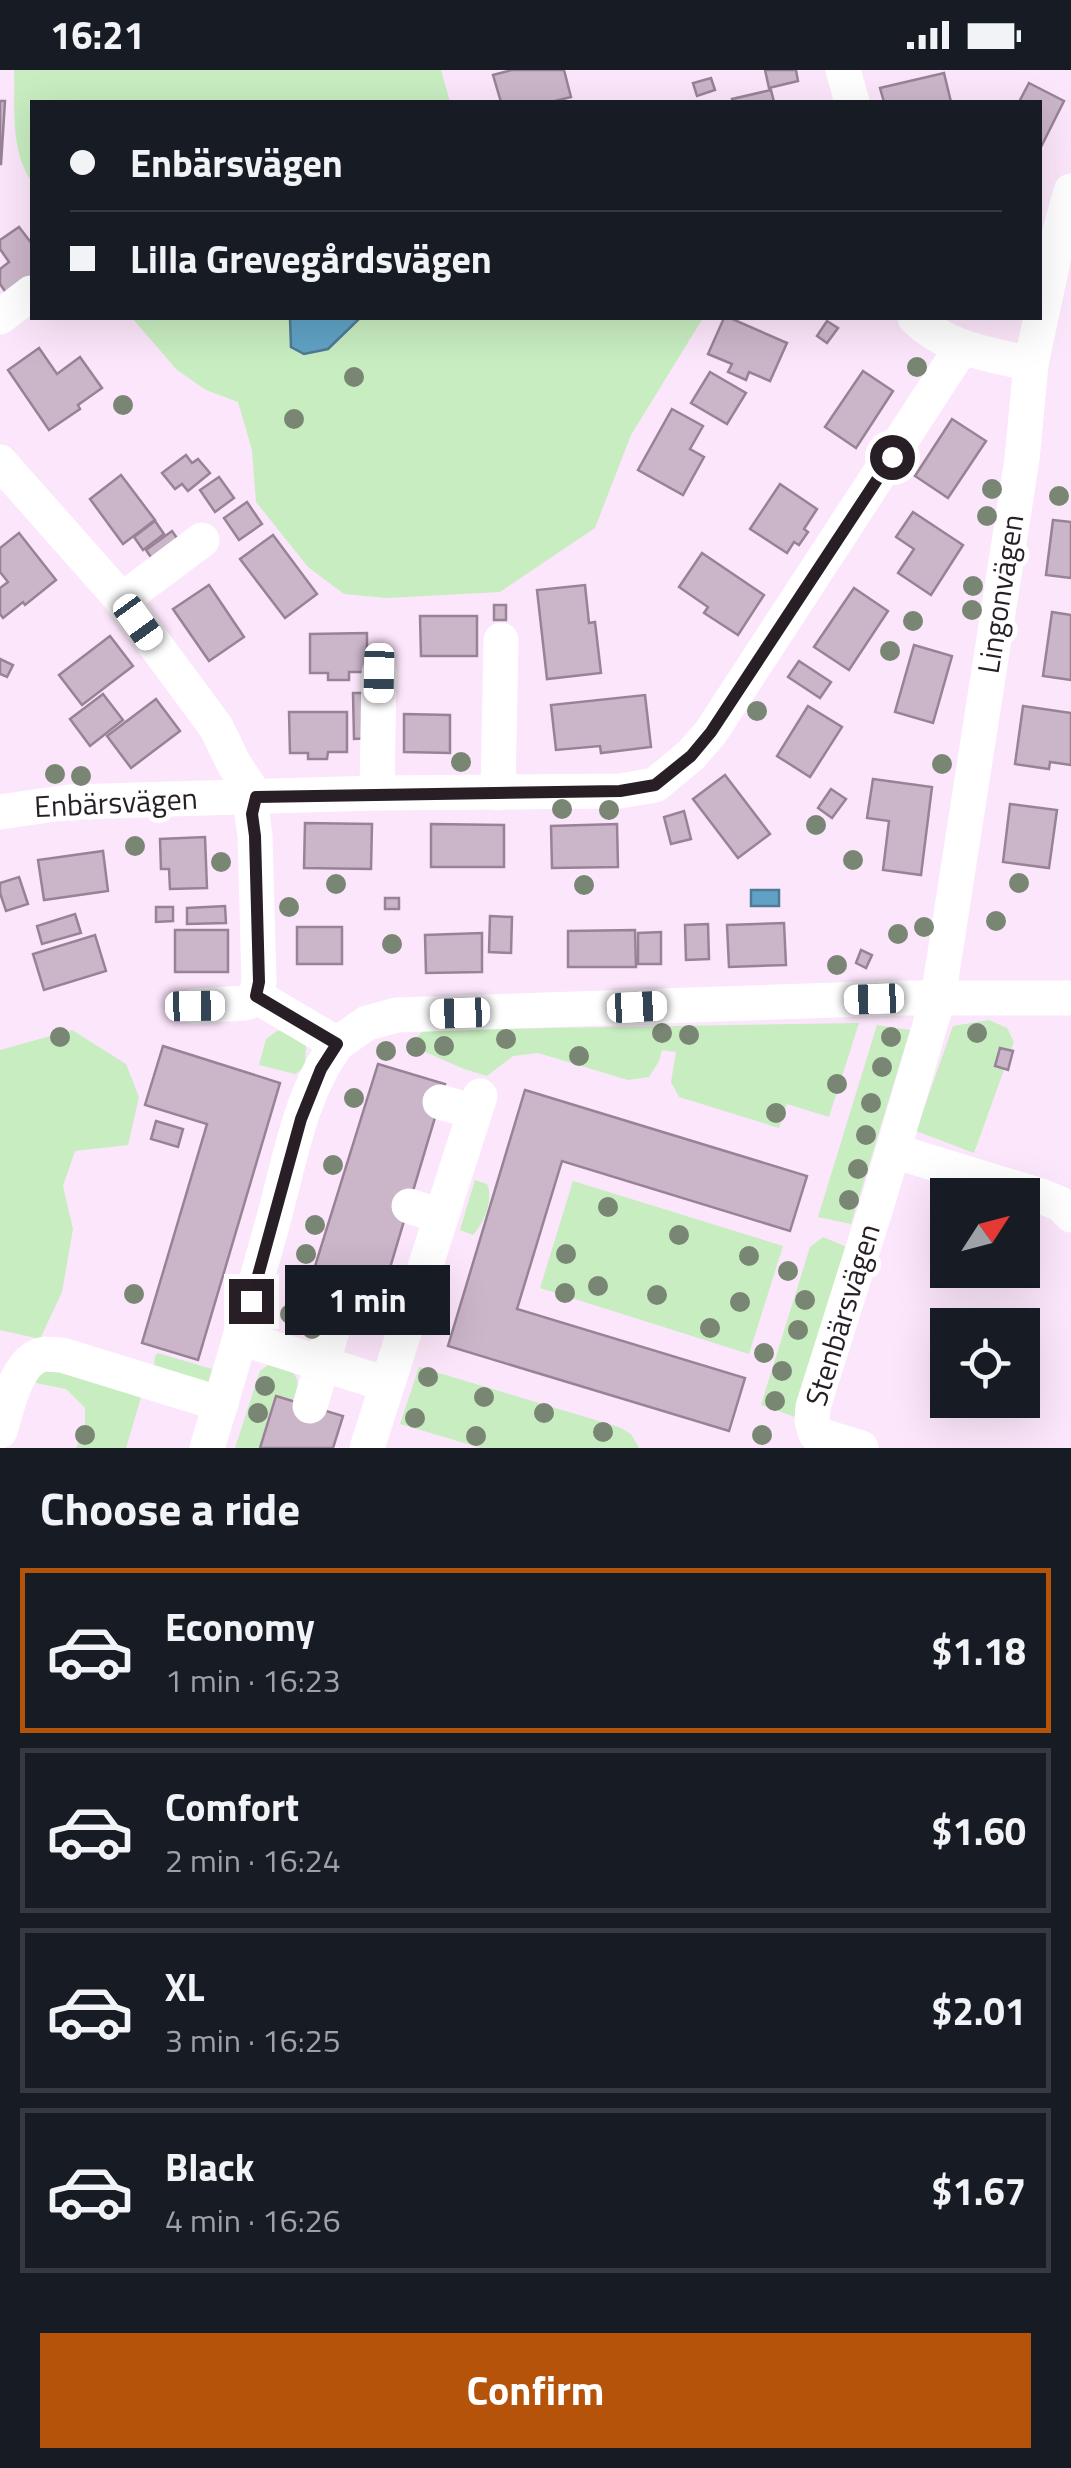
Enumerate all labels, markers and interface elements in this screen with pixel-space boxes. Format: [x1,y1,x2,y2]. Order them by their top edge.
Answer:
text: 16:21 [50,6,145,64]
text: Enbärsvägen [130,134,343,192]
text: Lilla Grevegårdsvägen [130,230,492,288]
route start [870,435,915,480]
street label: Lingonvägen [965,511,1035,677]
car [108,589,168,655]
car [363,643,395,703]
street label: Enbärsvägen [33,775,199,829]
car [843,983,905,1015]
car [165,990,225,1022]
car [606,990,668,1024]
car [429,997,491,1029]
north arrow [930,1178,1040,1288]
map controls [930,1178,1040,1418]
street label: Stenbärsvägen [792,1218,892,1412]
callout: 1 min [286,1266,451,1336]
text: 1 min [329,1276,406,1324]
route end [229,1279,274,1324]
button: locate [930,1308,1040,1418]
text: Choose a ride [40,1474,300,1542]
text: Economy [165,1598,315,1656]
icon: car [45,1606,135,1696]
text: $1.18 [931,1622,1026,1680]
text: 1 min · 16:23 [165,1656,341,1704]
text: Comfort [165,1778,299,1836]
icon: car [45,1786,135,1876]
text: $1.60 [931,1802,1026,1860]
text: 2 min · 16:24 [165,1836,341,1884]
text: XL [165,1958,205,2016]
icon: car [45,1966,135,2056]
text: $2.01 [931,1982,1026,2040]
text: 3 min · 16:25 [165,2016,341,2064]
text: Black [165,2138,254,2196]
icon: car [45,2146,135,2236]
text: $1.67 [931,2162,1026,2220]
text: 4 min · 16:26 [165,2196,341,2244]
button: Confirm [40,2333,1031,2448]

